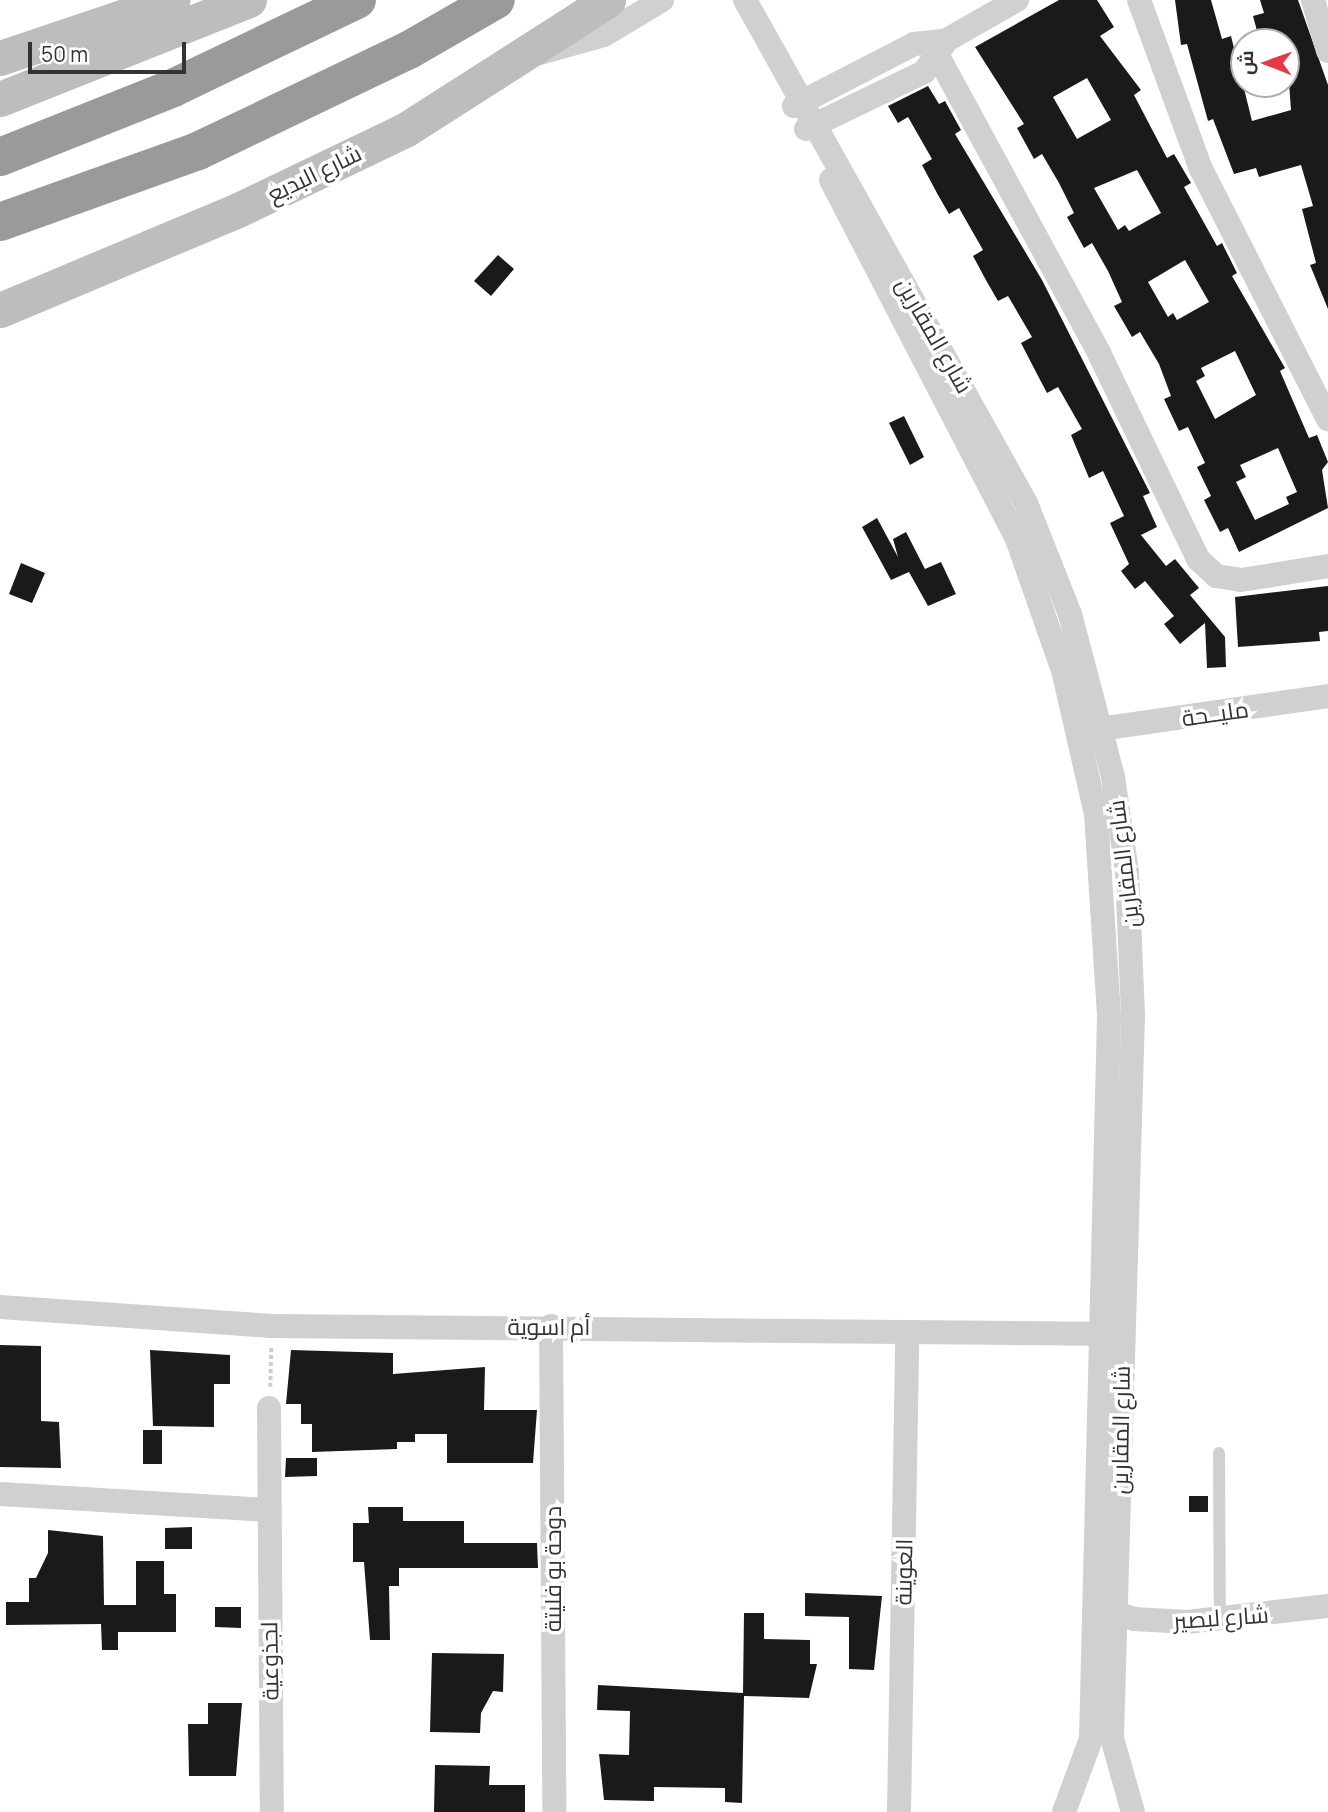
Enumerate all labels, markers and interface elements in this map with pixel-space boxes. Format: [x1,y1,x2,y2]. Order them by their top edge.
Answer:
scale bar [32,28,189,72]
north arrow [1230,28,1300,98]
text: 50 m [41,40,88,68]
text: ش [1233,50,1259,75]
street label: شارع البديع [262,138,366,208]
street label: شارع المقارين [891,272,979,398]
street label: مليــحة [1180,695,1250,731]
street label: شارع المقارين [1101,798,1145,930]
street label: أم اسوية [507,1312,591,1340]
street label: شارع المقارين [1105,1365,1135,1495]
street label: دوحة بو فليتة [538,1506,566,1632]
street label: العوينة [889,1538,917,1606]
street label: شارع لبصير [1172,1600,1270,1634]
street label: لجذوعية [255,1621,283,1701]

